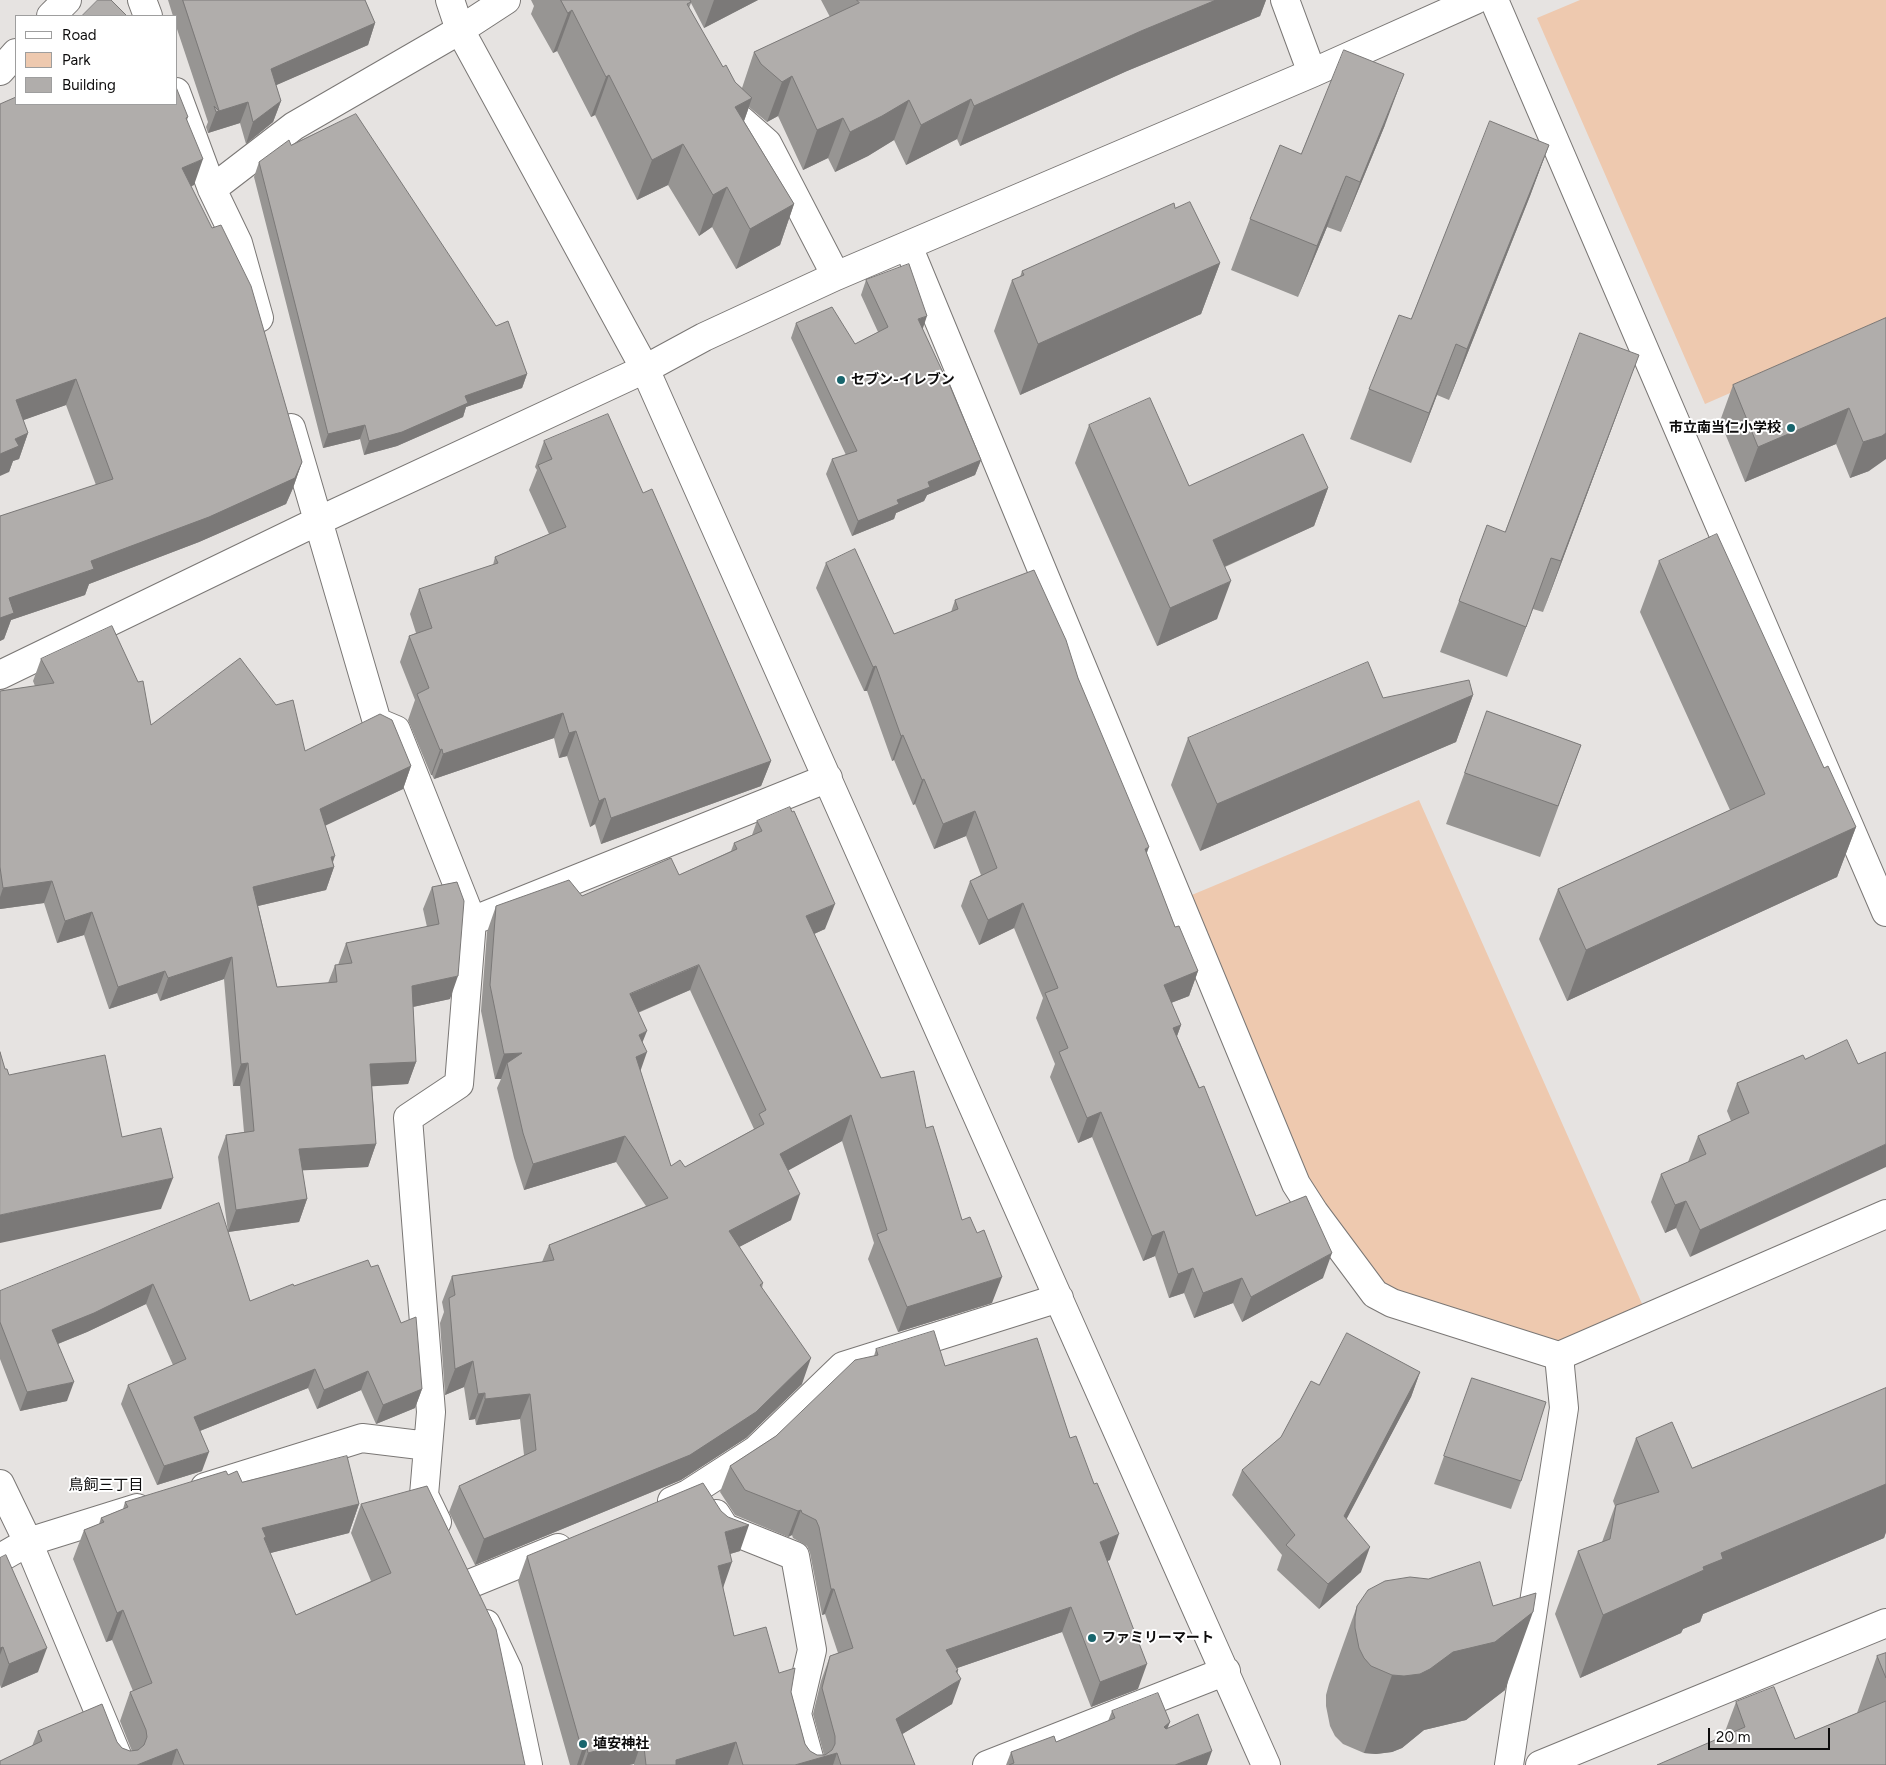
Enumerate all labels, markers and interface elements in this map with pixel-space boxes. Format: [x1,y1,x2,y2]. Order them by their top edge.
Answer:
legend [15,15,178,105]
text: Road [62,26,97,44]
text: Park [62,51,91,69]
text: Building [62,76,116,94]
place label: セブン-イレブン [851,372,955,388]
marker: セブン-イレブン [835,374,847,386]
place label: 市立南当仁小学校 [1669,420,1781,436]
marker: 市立南当仁小学校 [1785,422,1797,434]
district label: 鳥飼三丁目 [69,1477,143,1495]
place label: ファミリーマート [1102,1630,1214,1646]
marker: ファミリーマート [1086,1632,1098,1644]
scale bar [1711,1718,1834,1750]
text: 20 m [1716,1728,1750,1746]
place label: 埴安神社 [593,1736,649,1752]
marker: 埴安神社 [577,1738,589,1750]

